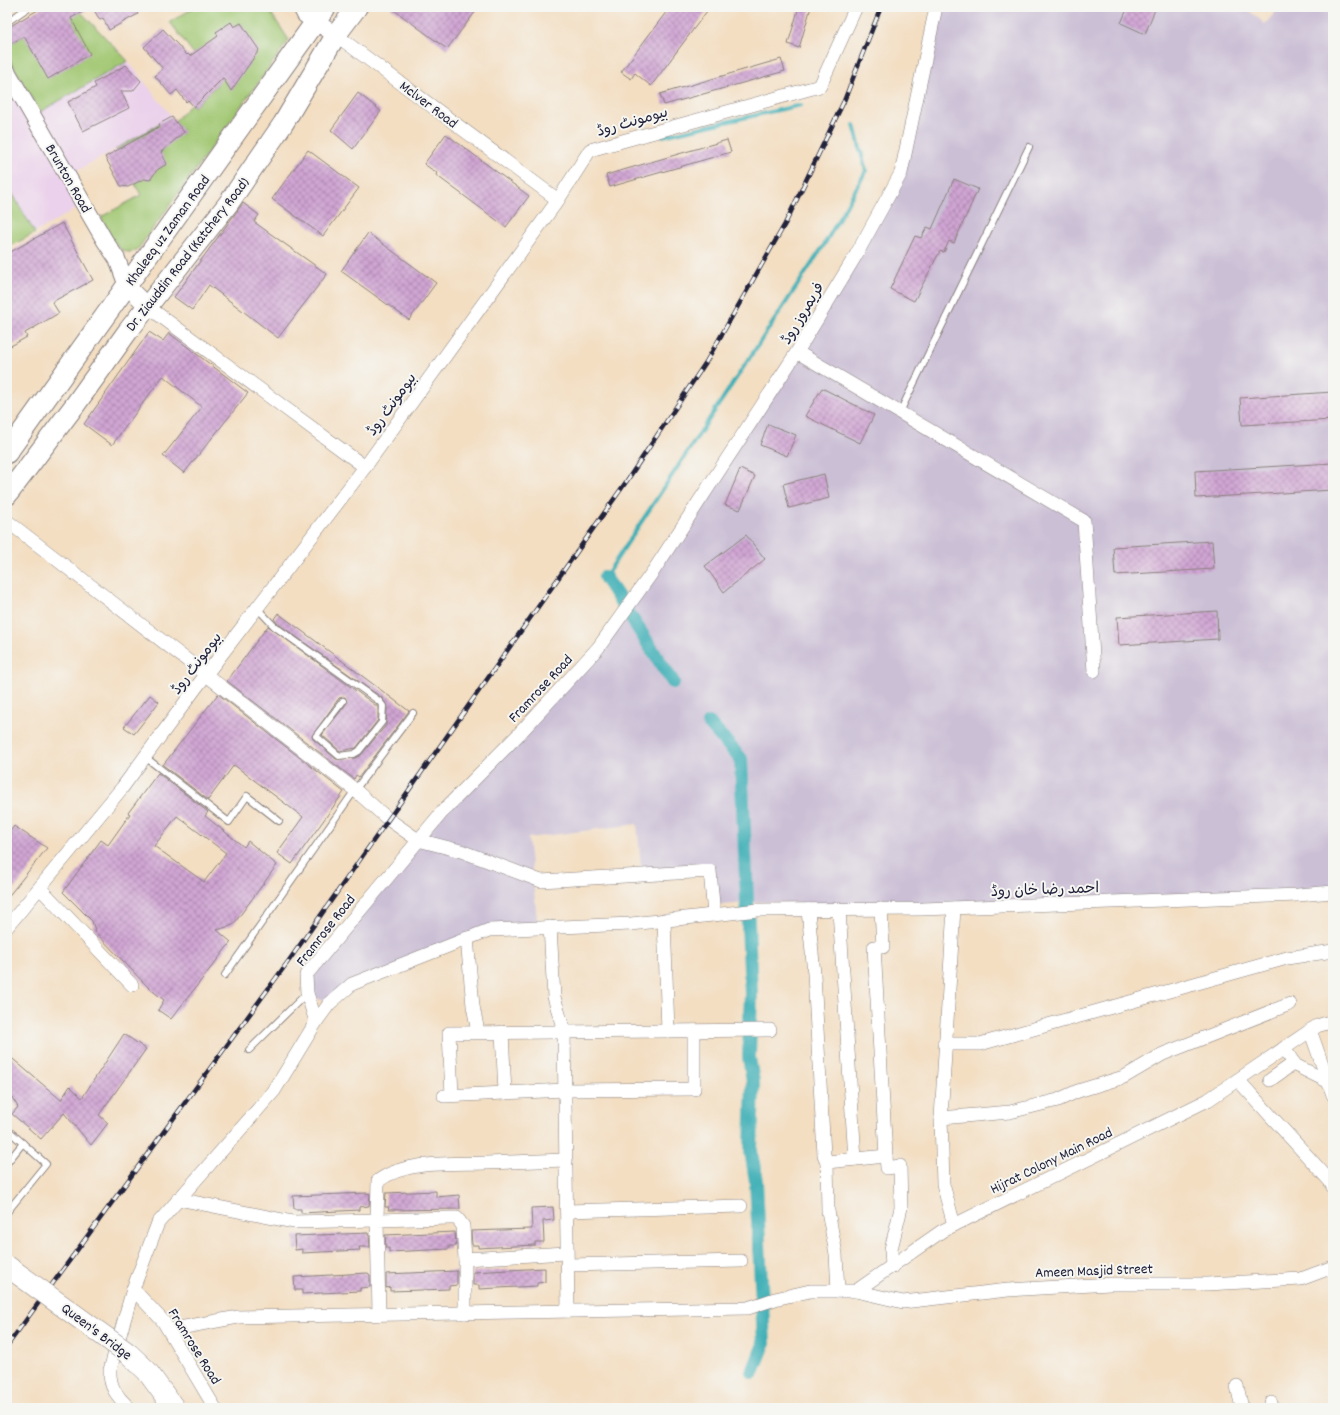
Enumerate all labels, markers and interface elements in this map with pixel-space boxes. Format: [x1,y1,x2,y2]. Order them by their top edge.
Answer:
street label: Mclver Road [394,76,462,135]
street label: بیومونٹ روڈ [594,102,671,144]
street label: Brunton Road [39,140,96,218]
street label: Khaleeq uz Zaman Road [121,171,217,291]
street label: Dr. Ziauddin Road (Katchery Road) [121,173,256,337]
street label: فریمروز روڈ [777,279,831,349]
street label: بیومونٹ روڈ [362,369,423,441]
street label: بیومونٹ روڈ [167,628,228,700]
street label: Framrose Road [504,650,579,728]
street label: احمد رضا خان روڈ [991,878,1100,904]
street label: Framrose Road [291,890,362,972]
street label: Hijrat Colony Main Road [987,1123,1117,1201]
street label: Ameen Masjid Street [1035,1259,1154,1285]
street label: Queen's Bridge [56,1299,136,1367]
street label: Framrose Road [161,1305,225,1389]

